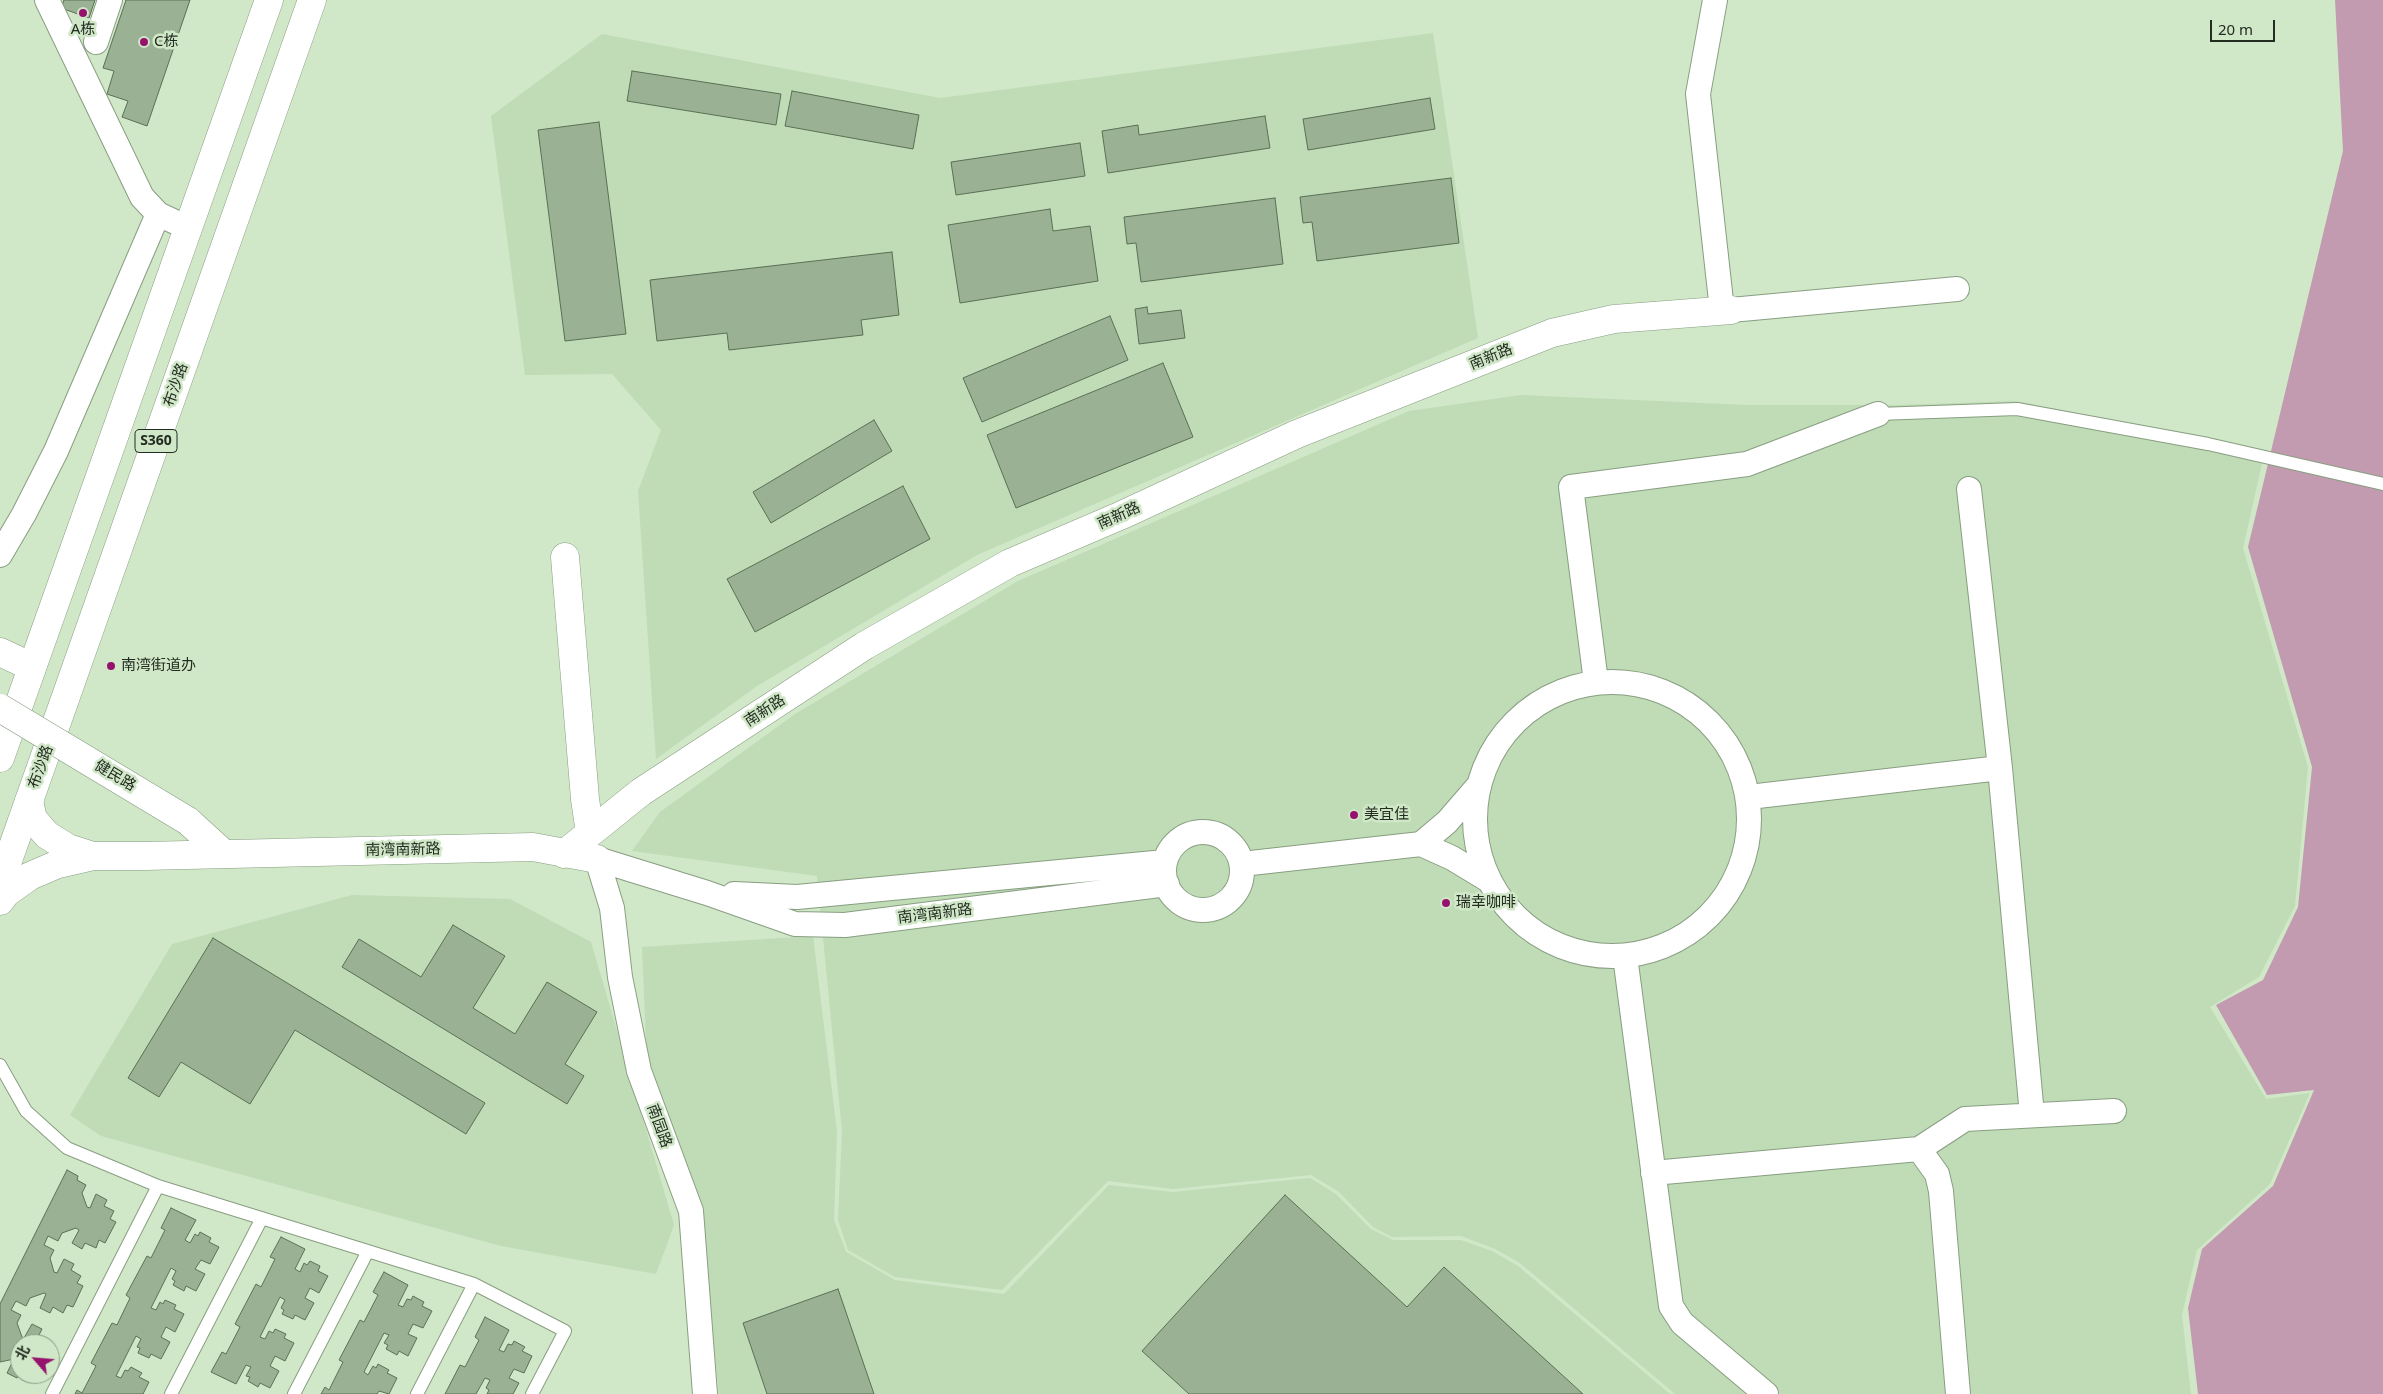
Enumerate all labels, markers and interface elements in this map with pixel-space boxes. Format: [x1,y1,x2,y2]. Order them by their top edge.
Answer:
marker: A栋 [77,7,89,19]
scale bar [2213,10,2278,42]
text: 20 m [2218,19,2253,39]
place label: A栋 [71,21,95,39]
place label: C栋 [154,33,178,51]
marker: C栋 [138,36,150,48]
street label: 南新路 [1467,340,1515,374]
street label: 布沙路 [160,361,192,409]
road number: S360 [135,430,177,452]
street label: 南新路 [1095,499,1143,533]
place label: 南湾街道办 [121,657,196,675]
marker: 南湾街道办 [105,660,117,672]
street label: 南新路 [741,691,789,731]
street label: 布沙路 [25,743,57,791]
street label: 健民路 [91,757,139,795]
place label: 美宜佳 [1364,806,1409,824]
marker: 美宜佳 [1348,809,1360,821]
street label: 南湾南新路 [365,840,441,860]
place label: 瑞幸咖啡 [1456,894,1516,912]
marker: 瑞幸咖啡 [1440,897,1452,909]
street label: 南湾南新路 [897,900,973,928]
street label: 南园路 [643,1102,675,1150]
north arrow [10,1334,60,1384]
text: 北 [10,1342,34,1363]

